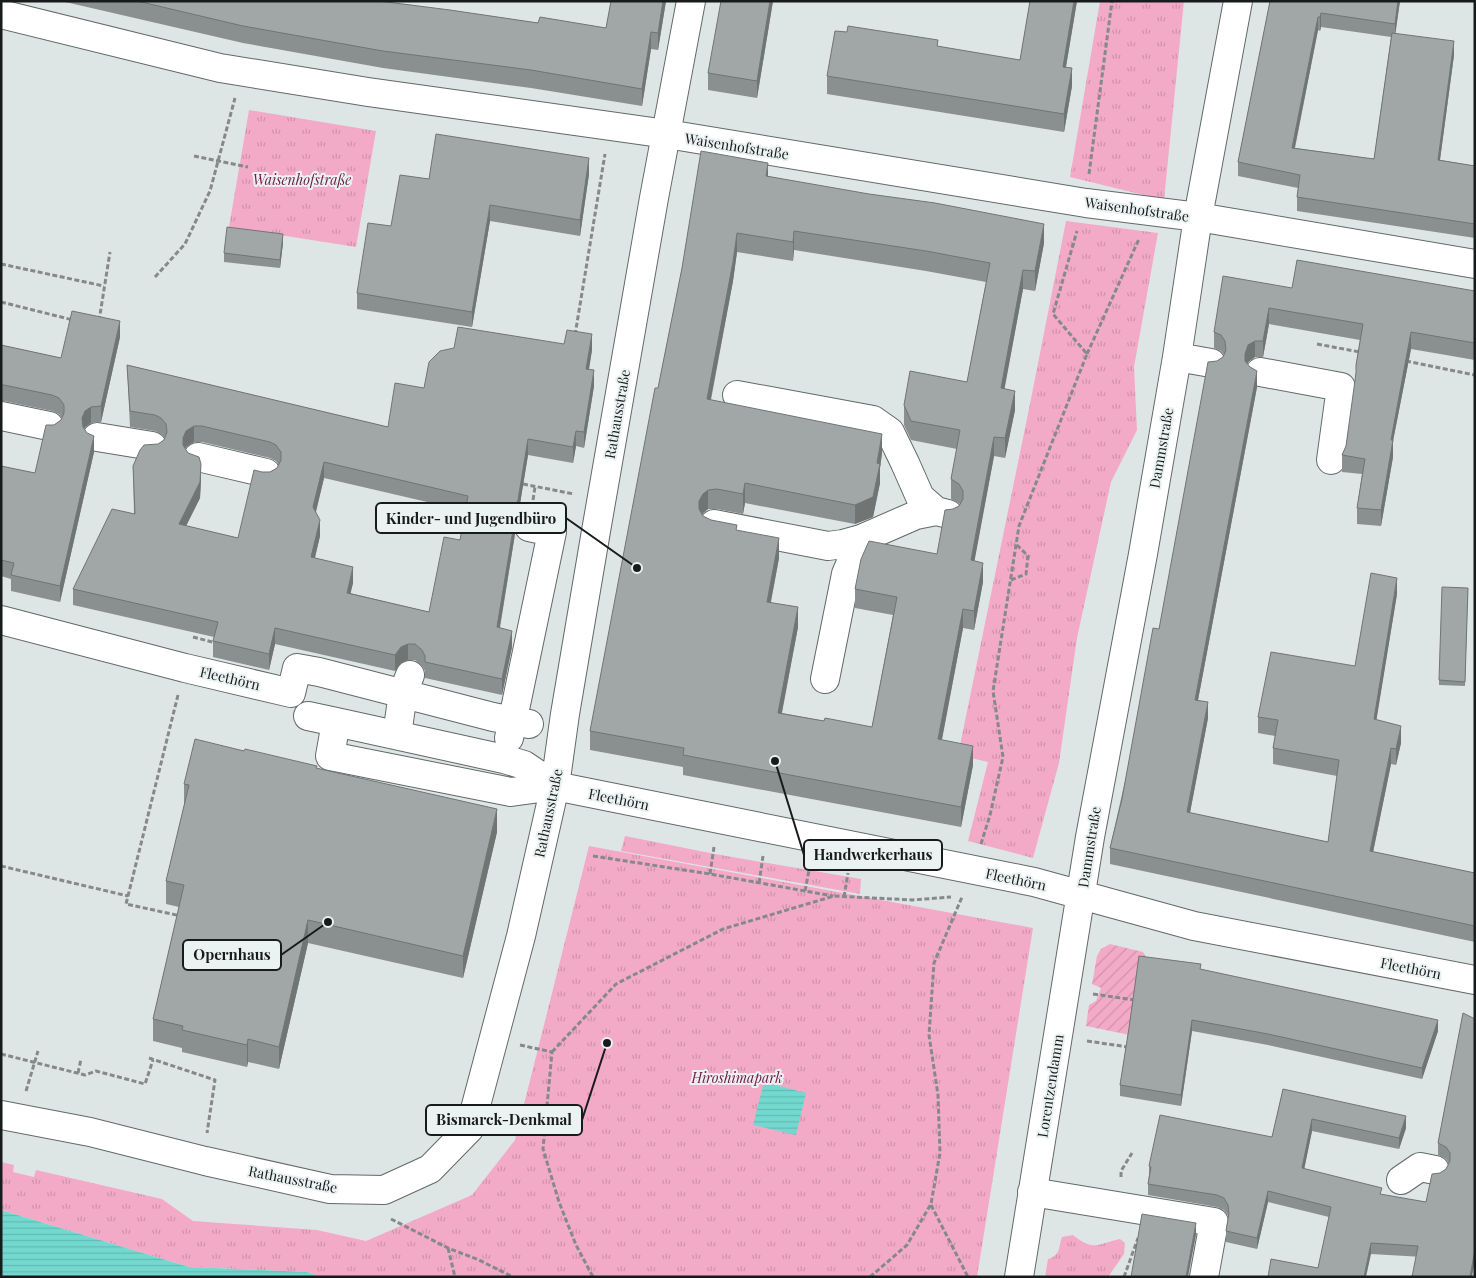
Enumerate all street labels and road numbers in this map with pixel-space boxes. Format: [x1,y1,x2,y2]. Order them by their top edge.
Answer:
street label: Waisenhofstraße [683,128,790,164]
street label: Waisenhofstraße [1083,192,1190,226]
street label: Rathausstraße [600,368,634,460]
street label: Dammstraße [1145,406,1177,490]
street label: Fleethörn [198,662,263,694]
street label: Rathausstraße [529,767,567,859]
street label: Fleethörn [587,784,652,814]
street label: Dammstraße [1073,805,1105,889]
street label: Fleethörn [984,863,1049,895]
street label: Fleethörn [1379,953,1444,983]
street label: Lorentzendamm [1032,1032,1068,1139]
street label: Rathausstraße [247,1161,339,1197]

